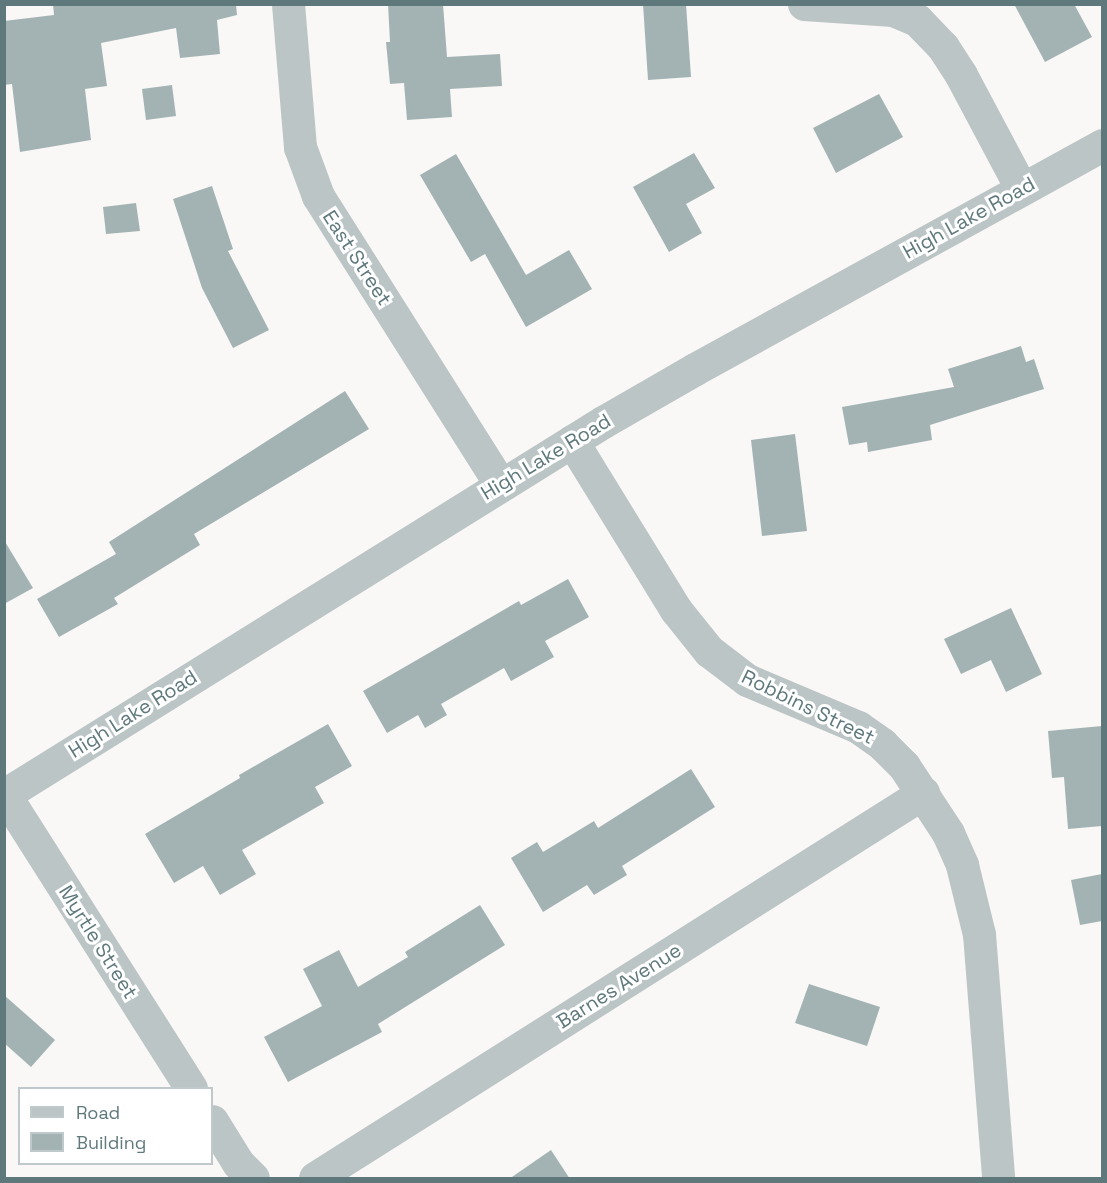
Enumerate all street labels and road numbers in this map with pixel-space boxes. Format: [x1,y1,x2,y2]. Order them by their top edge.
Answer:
street label: High Lake Road [899,172,1039,264]
street label: East Street [317,206,397,310]
street label: High Lake Road [477,409,615,505]
street label: Robbins Street [738,664,878,750]
street label: High Lake Road [64,665,202,763]
street label: Myrtle Street [54,881,142,1003]
street label: Barnes Avenue [552,938,686,1034]

